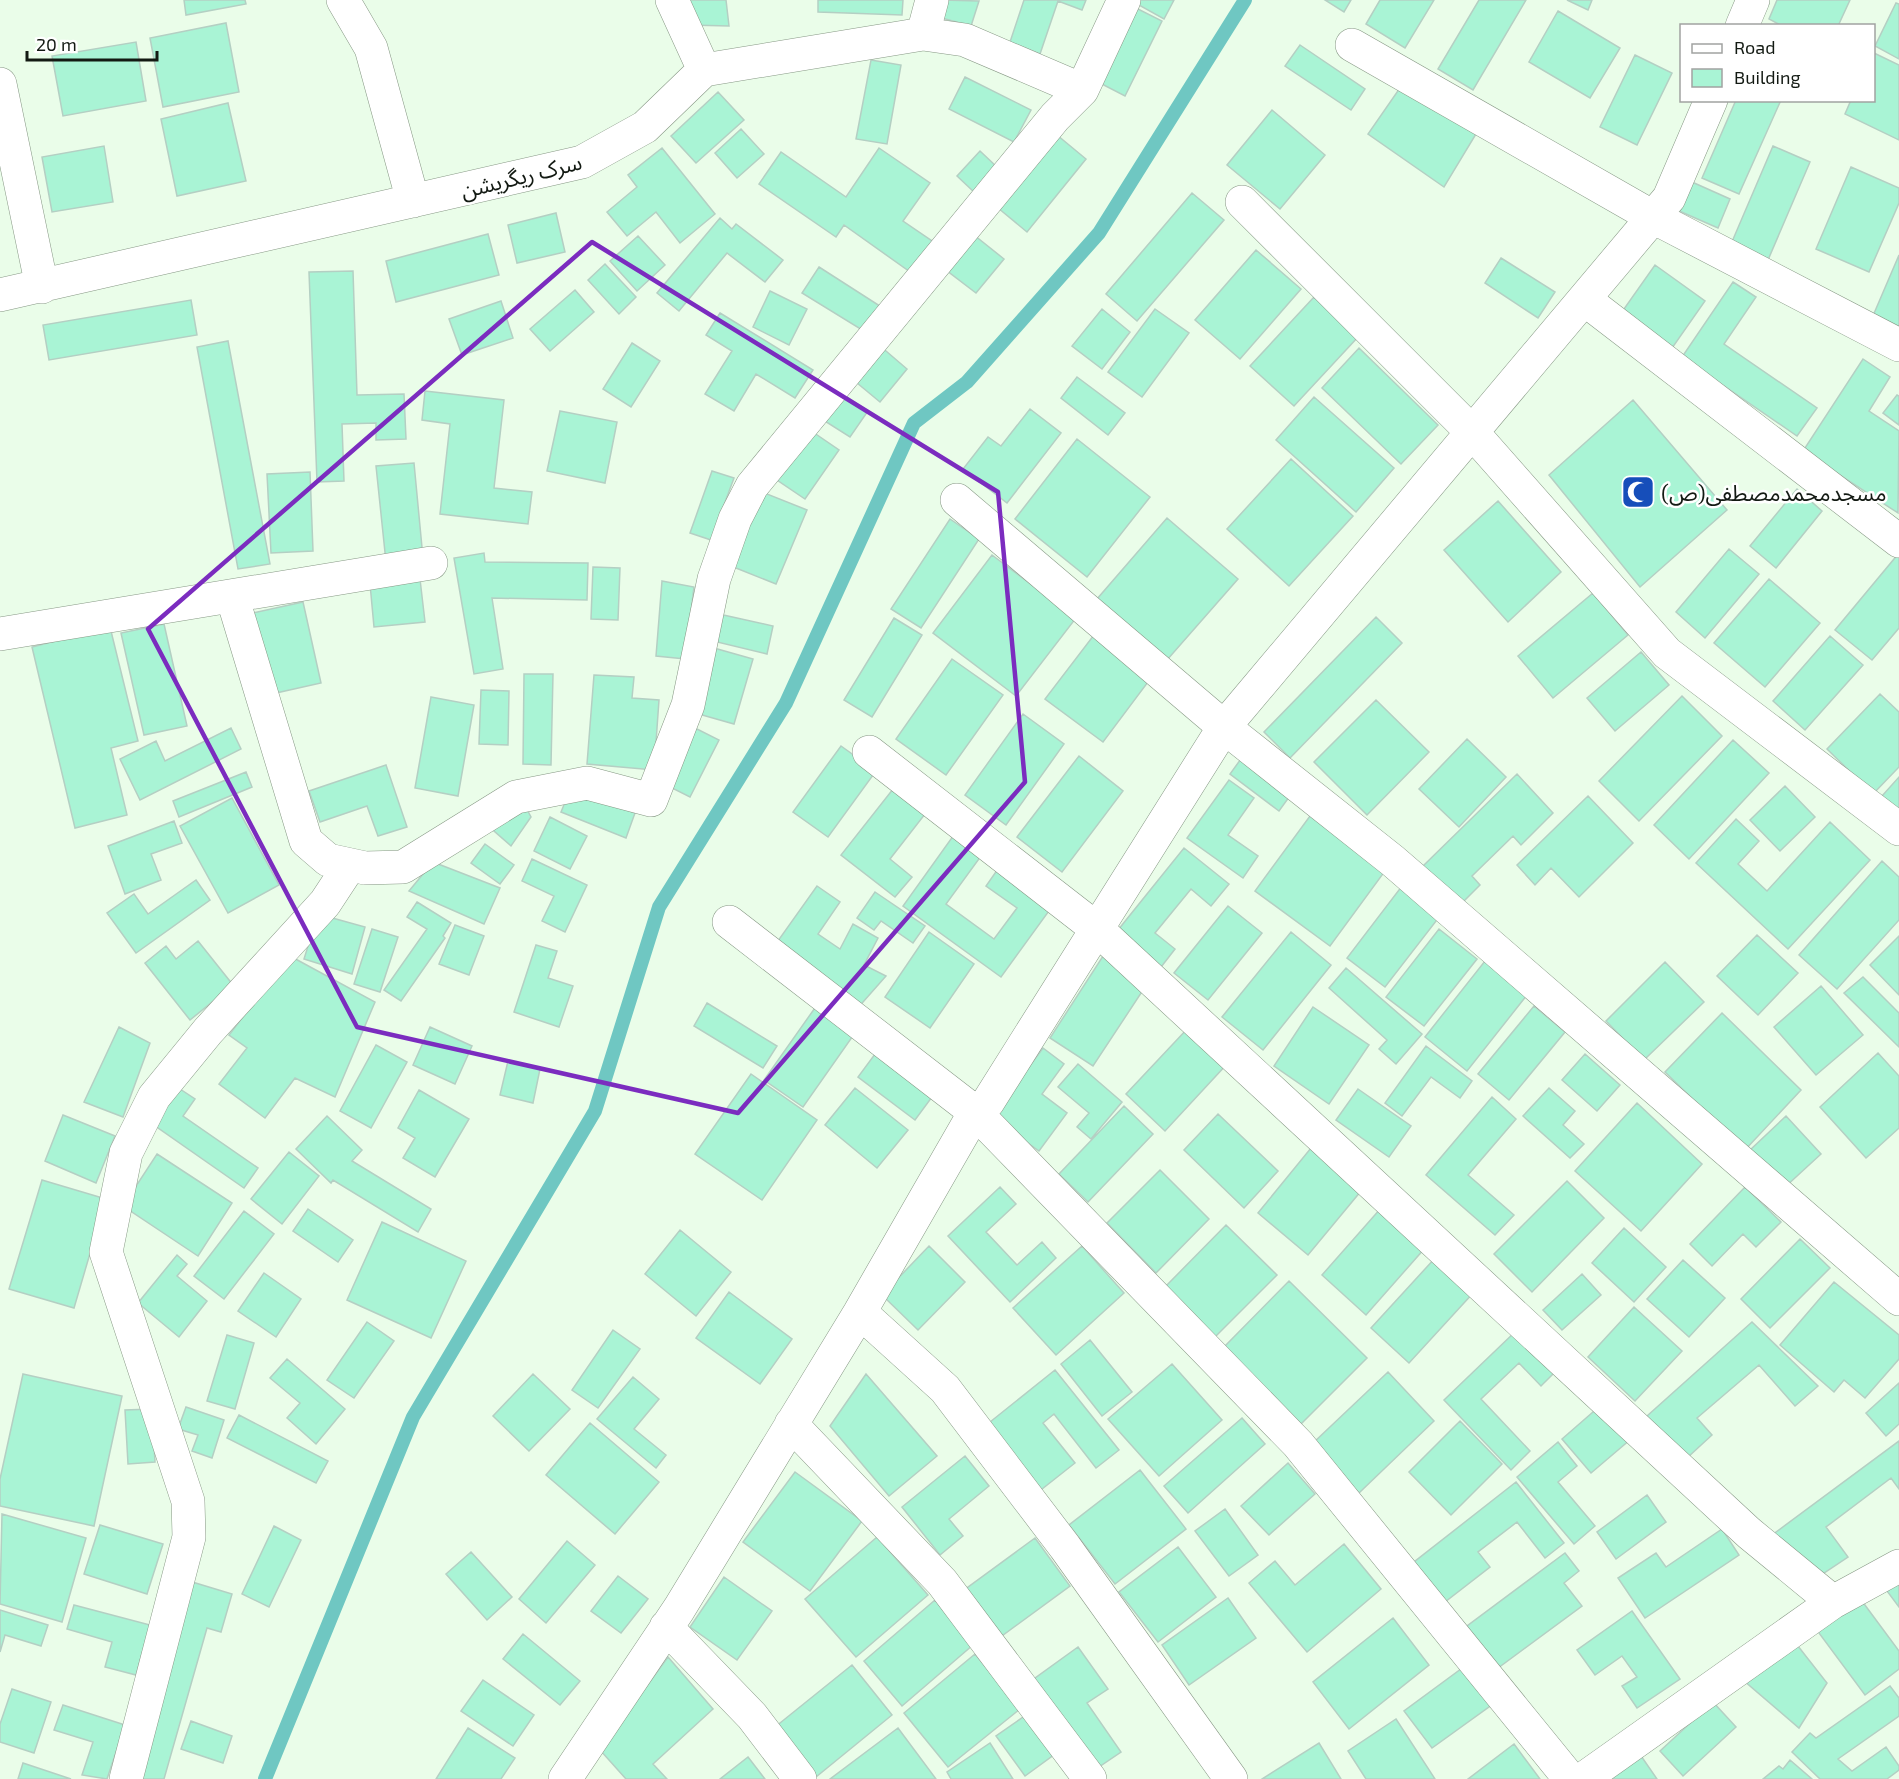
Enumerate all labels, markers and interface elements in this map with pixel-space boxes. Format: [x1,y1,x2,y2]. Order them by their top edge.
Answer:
scale bar [27,24,158,62]
legend [1680,24,1875,102]
text: 20 m [36,33,77,55]
text: Road [1734,36,1775,58]
text: Building [1734,66,1801,88]
street label: سرک ریگریشن [458,147,585,205]
mosque icon: مسجدمحمدمصطفی(ص) [1620,474,1656,510]
place label: مسجدمحمدمصطفی(ص) [1661,479,1887,506]

